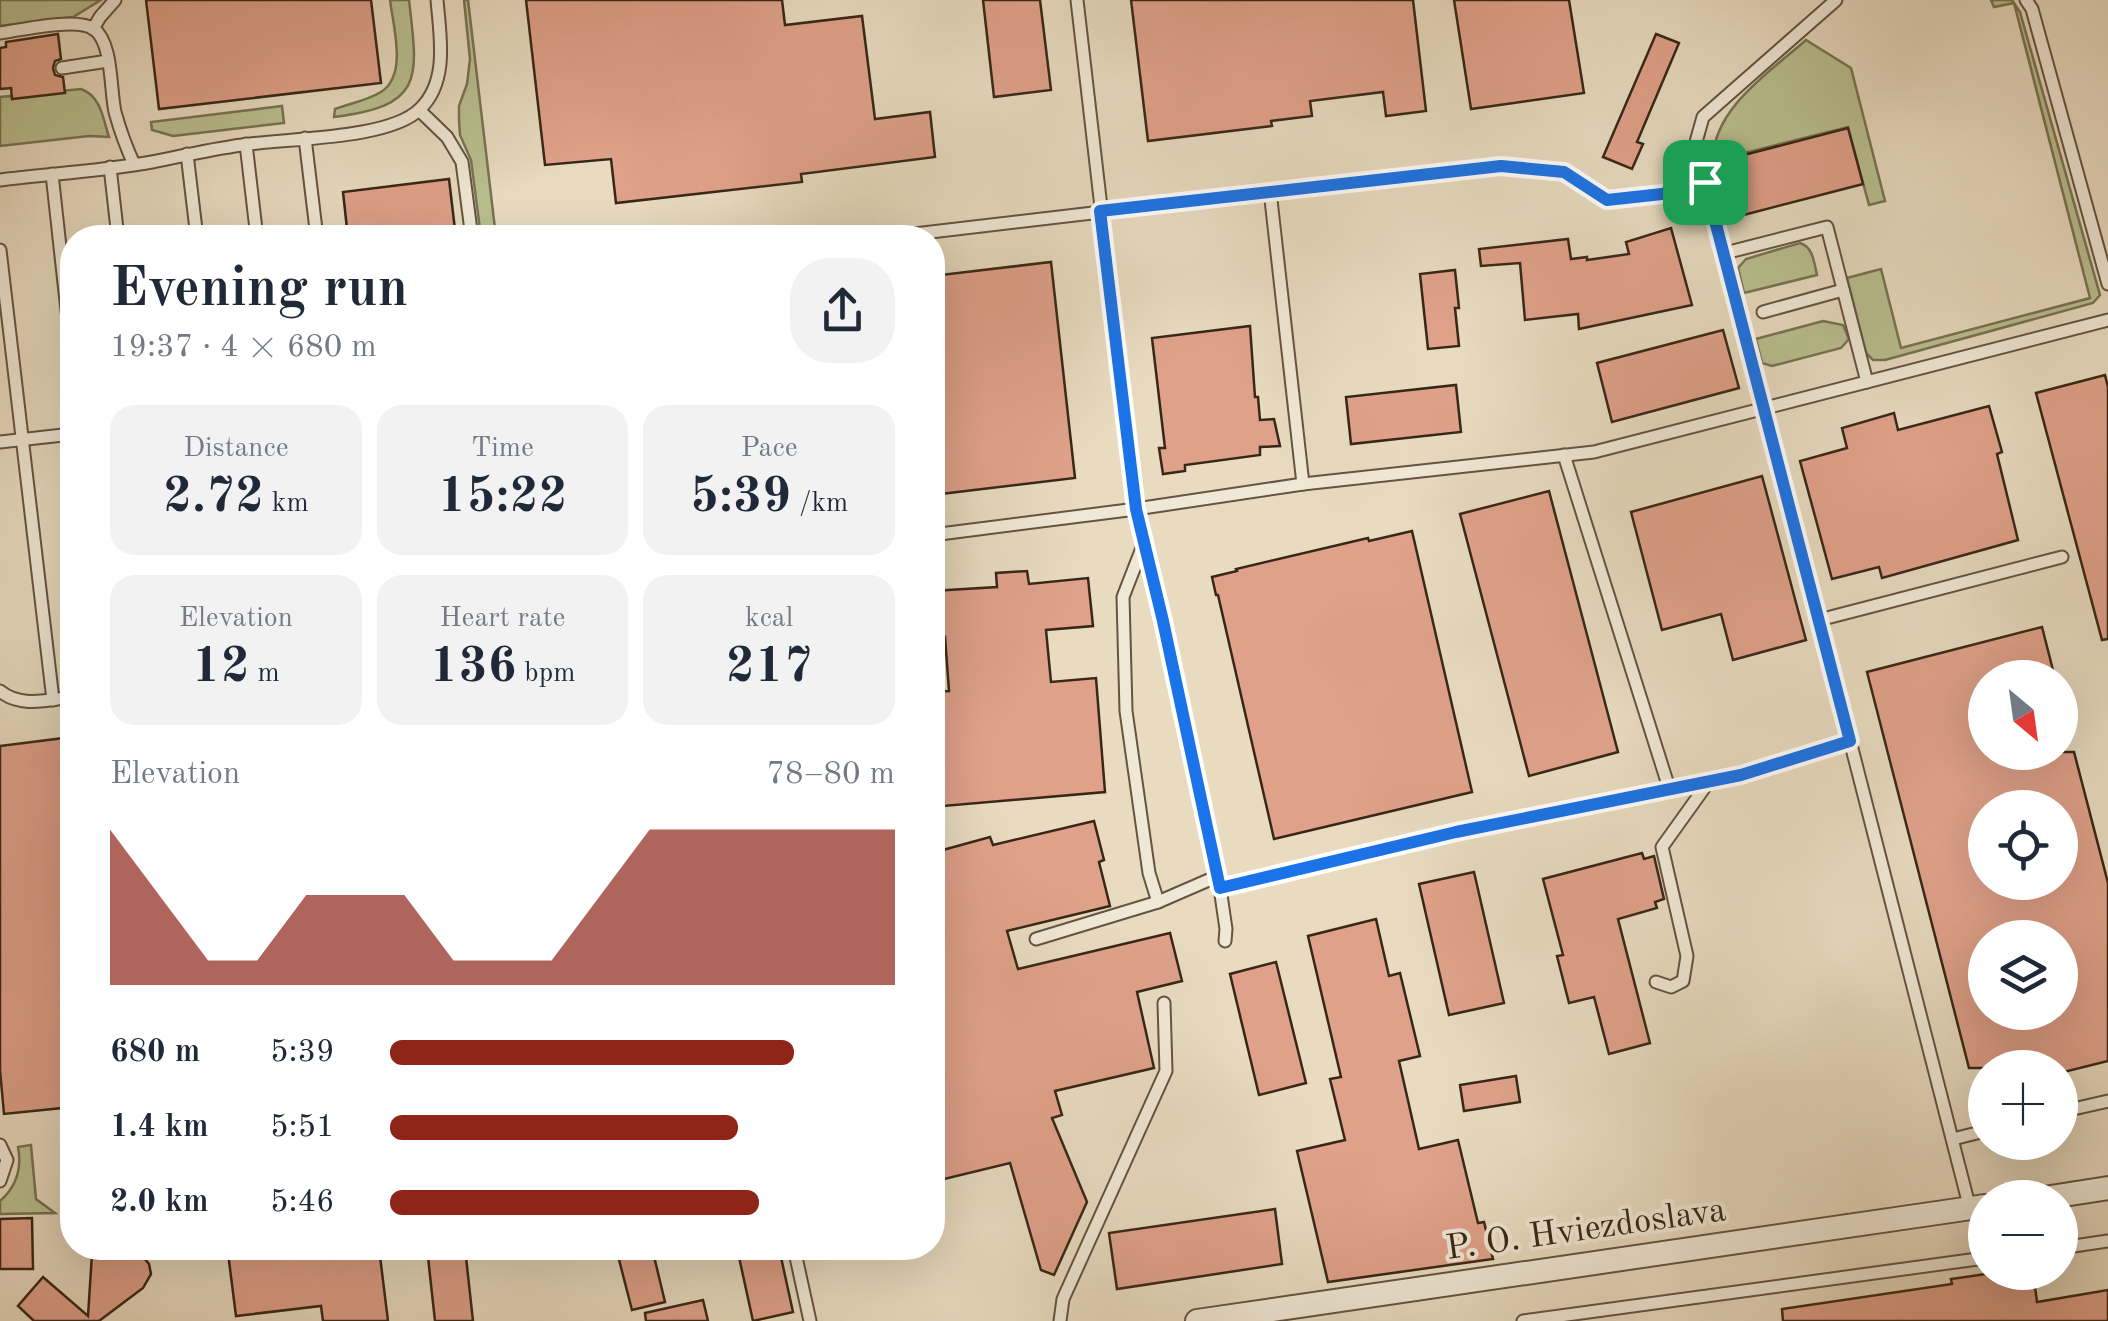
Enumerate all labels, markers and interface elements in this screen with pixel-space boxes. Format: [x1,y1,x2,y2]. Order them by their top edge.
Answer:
pin [1663,140,1748,225]
icon: arrive [1678,155,1733,210]
button: share [790,258,895,363]
text: Evening run [110,263,408,318]
text: 19:37 · 4 × 680 m [110,332,377,364]
text: Distance [183,435,289,463]
text: Time [471,435,534,463]
text: Pace [741,435,798,463]
text: 2.72 [163,473,264,523]
text: 15:22 [437,473,567,523]
text: 5:39 [690,473,791,523]
text: km [264,490,309,518]
text: /km [791,490,848,518]
text: Elevation [179,605,293,633]
text: Heart rate [440,605,565,633]
text: kcal [745,605,793,633]
text: 12 [192,643,250,693]
text: 136 [430,643,517,693]
text: 217 [726,643,813,693]
text: m [250,660,280,688]
text: bpm [517,660,575,688]
north arrow [1968,660,2078,770]
map controls [1968,660,2078,1290]
text: Elevation [110,759,240,791]
text: 78–80 m [767,759,895,791]
button: locate [1968,790,2078,900]
button: layers [1968,920,2078,1030]
text: 680 m [110,1037,200,1069]
text: 5:39 [270,1037,335,1069]
button: + [1968,1050,2078,1160]
text: 1.4 km [110,1112,209,1144]
text: 5:51 [270,1112,335,1144]
button: − [1968,1180,2078,1290]
text: 2.0 km [110,1187,209,1219]
text: 5:46 [270,1187,335,1219]
street label: P. O. Hviezdoslava [1444,1193,1728,1267]

